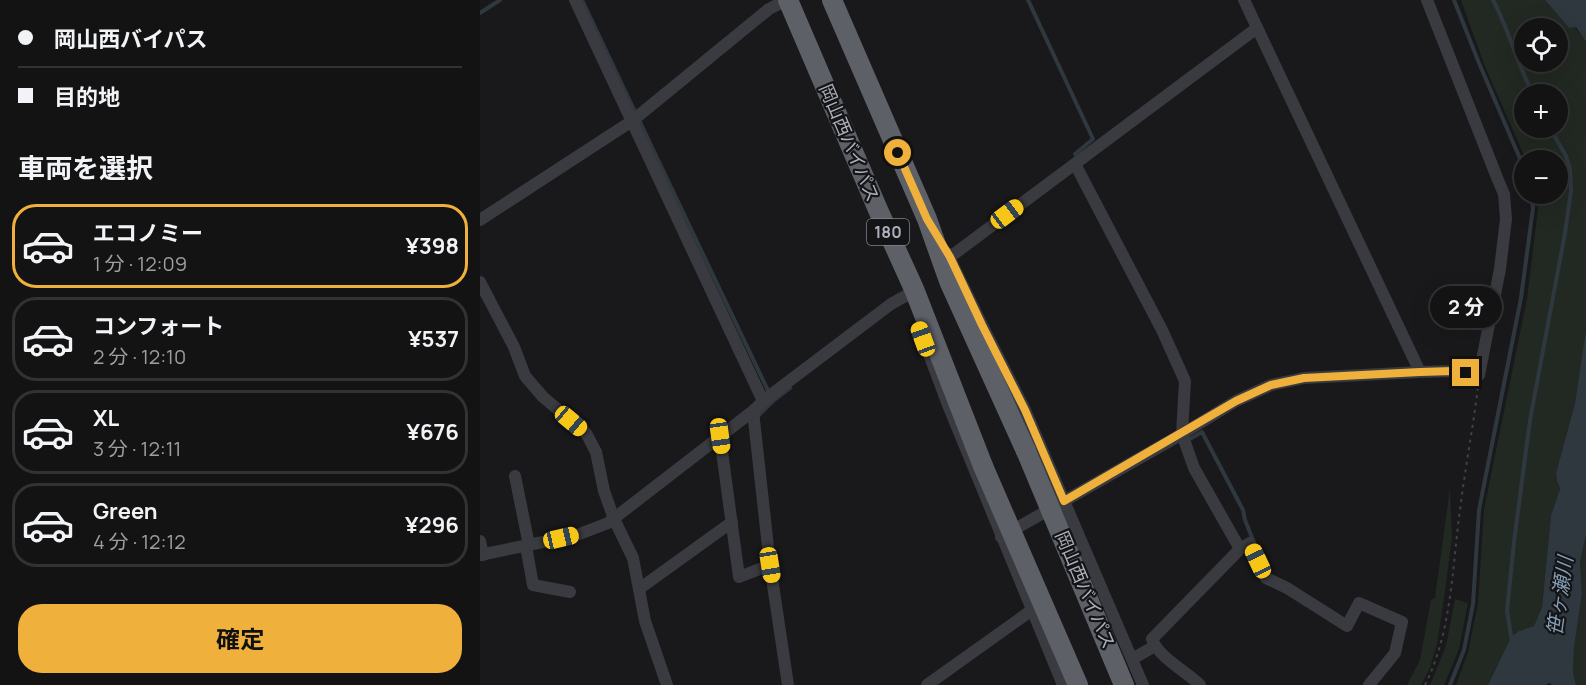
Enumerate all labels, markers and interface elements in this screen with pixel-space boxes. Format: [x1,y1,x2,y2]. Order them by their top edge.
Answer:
map controls [1514,18,1568,204]
button: locate [1514,18,1568,72]
text: 岡山西バイパス [54,24,208,54]
street label: 岡山西バイパス [814,80,886,205]
text: 目的地 [54,82,120,112]
button: + [1514,84,1568,138]
route start [884,139,911,166]
text: 車両を選択 [18,149,153,186]
button: − [1514,150,1568,204]
car [987,196,1027,232]
text: エコノミー [93,218,203,248]
icon: car [21,219,75,273]
road number: 180 [867,219,909,245]
text: ¥398 [406,231,459,261]
text: 1 分 · 12:09 [93,250,187,277]
callout: 2 分 [1430,286,1502,328]
text: 2 分 [1448,293,1484,320]
text: コンフォート [93,311,224,341]
icon: car [21,312,75,366]
car [908,319,938,359]
text: ¥537 [408,324,459,354]
text: 2 分 · 12:10 [93,343,186,370]
route end [1452,359,1479,386]
text: XL [93,403,119,433]
car [551,403,591,439]
icon: car [21,405,75,459]
text: ¥676 [406,417,459,447]
car [709,417,731,455]
text: 3 分 · 12:11 [93,435,181,462]
text: Green [93,496,158,526]
icon: car [21,498,75,552]
text: ¥296 [405,510,459,540]
car [541,525,581,551]
street label: 岡山西バイパス [1050,527,1122,652]
text: 4 分 · 12:12 [93,528,186,555]
car [1242,541,1274,581]
car [758,546,782,584]
water label: 笹ヶ瀬川 [1541,552,1579,637]
button: 確定 [18,604,462,673]

